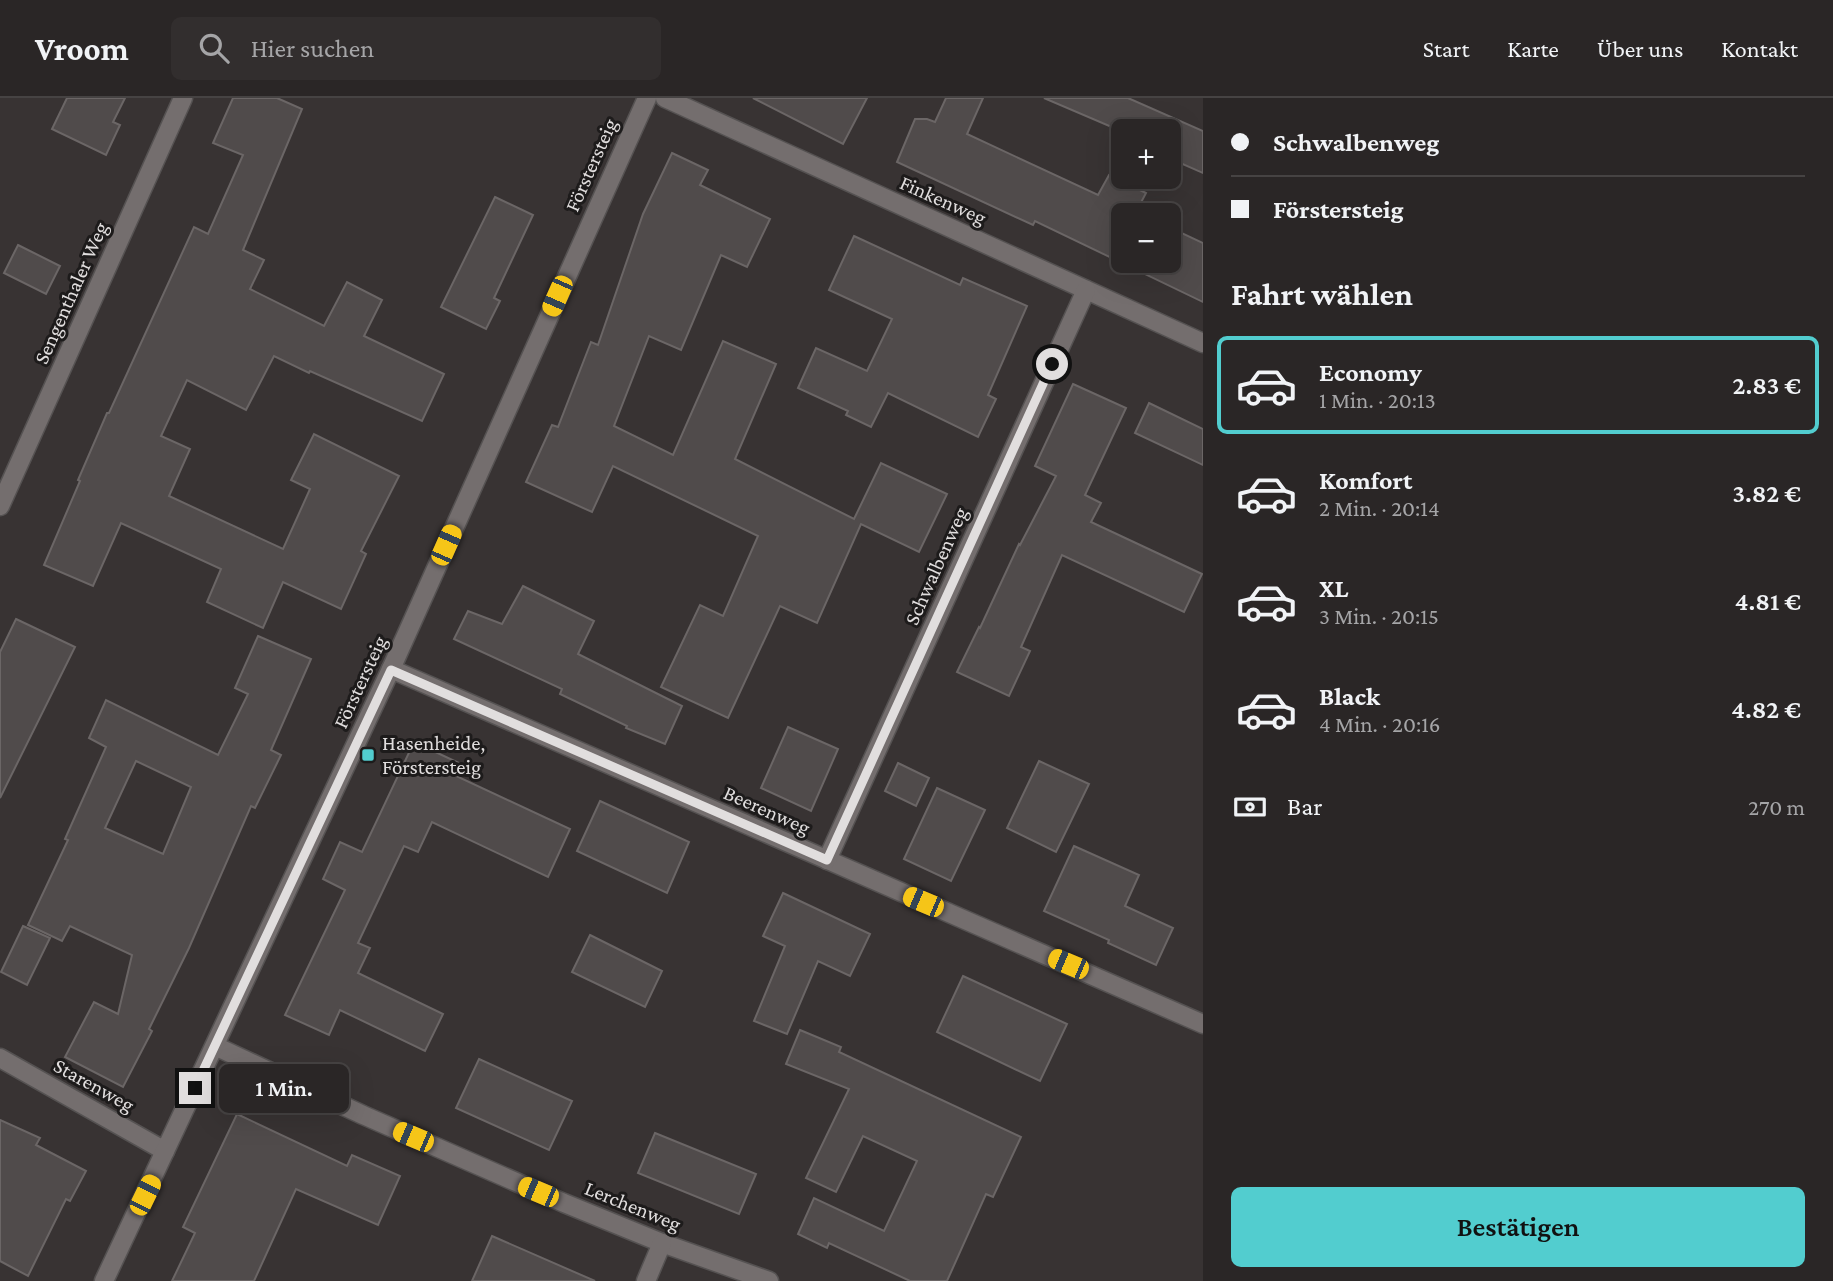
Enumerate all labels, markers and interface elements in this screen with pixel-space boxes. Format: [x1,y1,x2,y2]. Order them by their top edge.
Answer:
search box [171,17,661,80]
icon: search [195,29,233,67]
text: Vroom [35,30,129,67]
text: Hier suchen [251,34,374,63]
text: Start [1423,35,1469,62]
text: Karte [1507,35,1559,62]
text: Über uns [1597,35,1683,62]
text: Kontakt [1721,35,1798,62]
street label: Förstersteig [560,115,622,215]
map controls [1111,119,1181,273]
button: + [1111,119,1181,189]
text: Schwalbenweg [1273,128,1439,157]
street label: Finkenweg [896,170,990,230]
text: Förstersteig [1273,195,1404,224]
button: − [1111,203,1181,273]
street label: Sengenthaler Weg [29,218,113,368]
car [539,273,576,319]
text: Fahrt wählen [1231,276,1413,312]
route start [1036,348,1068,380]
icon: car [1235,354,1298,417]
text: Economy [1319,358,1422,387]
text: 2.83 € [1733,371,1801,400]
text: 1 Min. · 20:13 [1319,387,1436,413]
icon: car [1235,462,1298,525]
text: Komfort [1319,466,1412,495]
text: 3.82 € [1733,479,1801,508]
text: 2 Min. · 20:14 [1319,495,1440,521]
street label: Schwalbenweg [899,504,973,628]
car [428,522,465,568]
icon: car [1235,570,1298,633]
text: XL [1319,574,1348,603]
text: 4.81 € [1735,587,1801,616]
text: 3 Min. · 20:15 [1319,603,1439,629]
street label: Förstersteig [328,632,392,732]
icon: car [1235,678,1298,741]
text: Black [1319,682,1380,711]
text: 4.82 € [1731,695,1801,724]
text: 4 Min. · 20:16 [1319,711,1440,737]
place label: Hasenheide, Förstersteig [382,731,485,779]
marker: Hasenheide, Förstersteig [360,747,376,763]
street label: Beerenweg [720,780,814,840]
icon: cash [1231,788,1269,826]
text: Bar [1287,792,1323,821]
text: 270 m [1748,794,1805,820]
car [900,884,947,920]
car [1045,946,1092,982]
street label: Starenweg [49,1053,139,1117]
callout: 1 Min. [220,1063,349,1112]
route end [179,1072,211,1104]
text: 1 Min. [255,1075,313,1101]
car [390,1119,437,1155]
car [127,1172,164,1218]
car [515,1174,562,1210]
street label: Lerchenweg [581,1176,685,1236]
button: Bestätigen [1231,1187,1805,1267]

